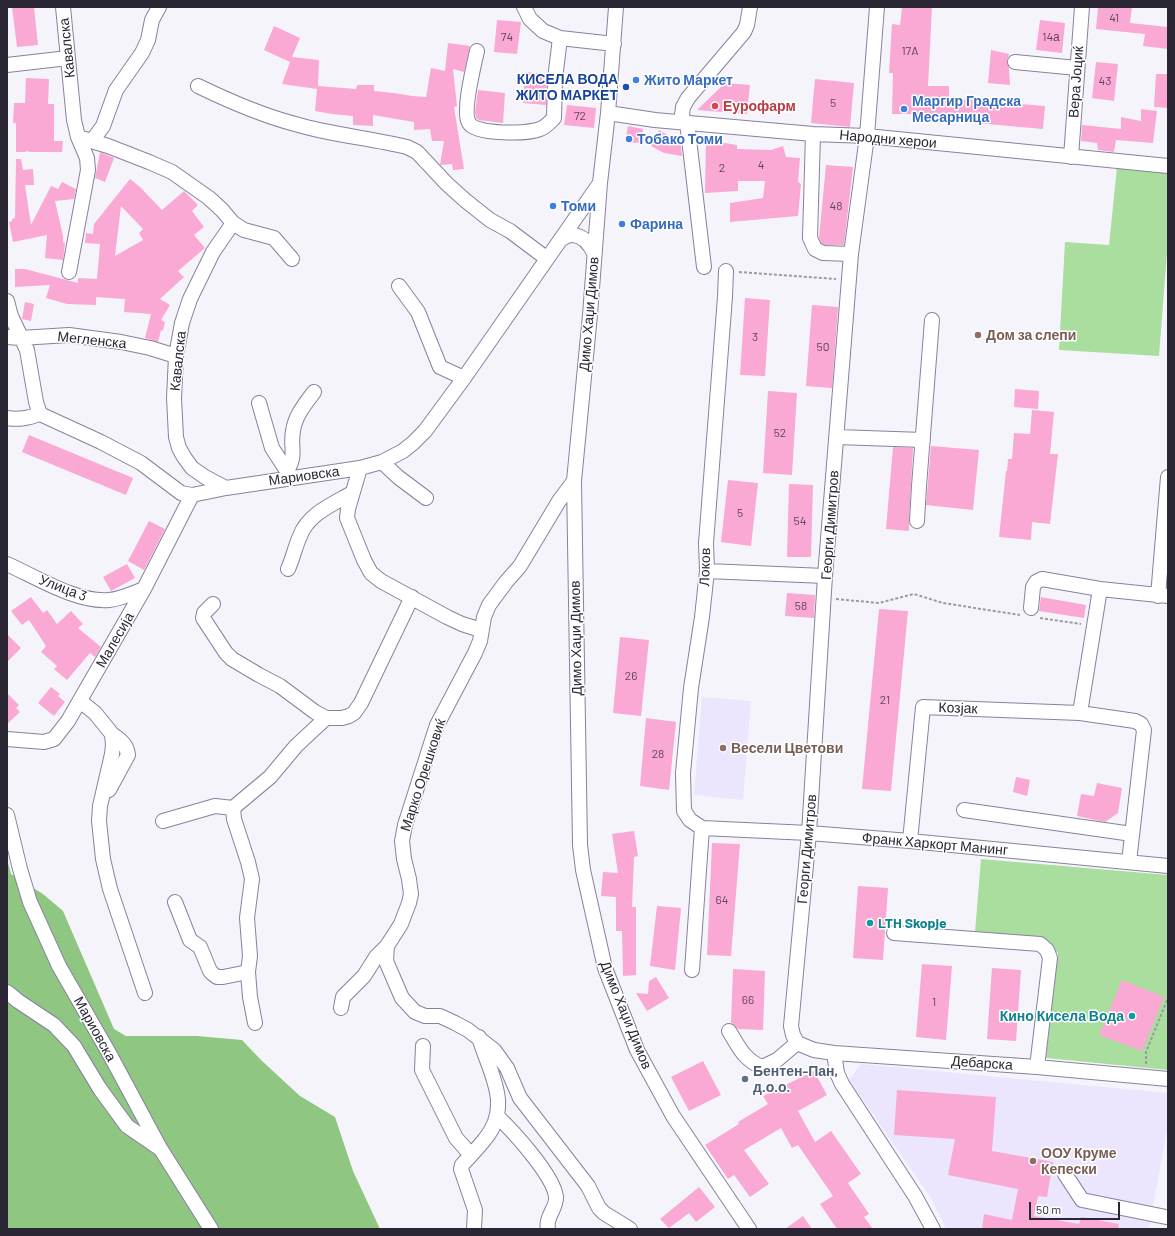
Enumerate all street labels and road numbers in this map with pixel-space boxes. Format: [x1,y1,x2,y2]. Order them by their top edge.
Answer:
street label: Кавалска [55,17,79,79]
street label: Вера Јоциќ [1065,45,1087,119]
street label: Народни херои [839,126,937,152]
street label: Димо Хаџи Димов [576,256,602,372]
street label: Мегленска [57,328,127,352]
street label: Кавалска [166,330,190,392]
street label: Мариовска [267,463,341,489]
street label: Георги Димитров [818,470,842,580]
street label: Локов [696,547,714,587]
street label: Улица 3 [37,571,89,605]
street label: Димо Хаџи Димов [567,580,585,696]
street label: Малесија [92,609,138,671]
street label: Козјак [938,699,978,717]
street label: Марко Орешковиќ [397,717,449,833]
street label: Георги Димитров [794,794,820,904]
street label: Франк Харкорт Манинг [861,829,1009,859]
street label: Димо Хаџи Димов [597,958,655,1072]
street label: Мариовска [70,994,120,1064]
street label: Дебарска [951,1052,1013,1074]

